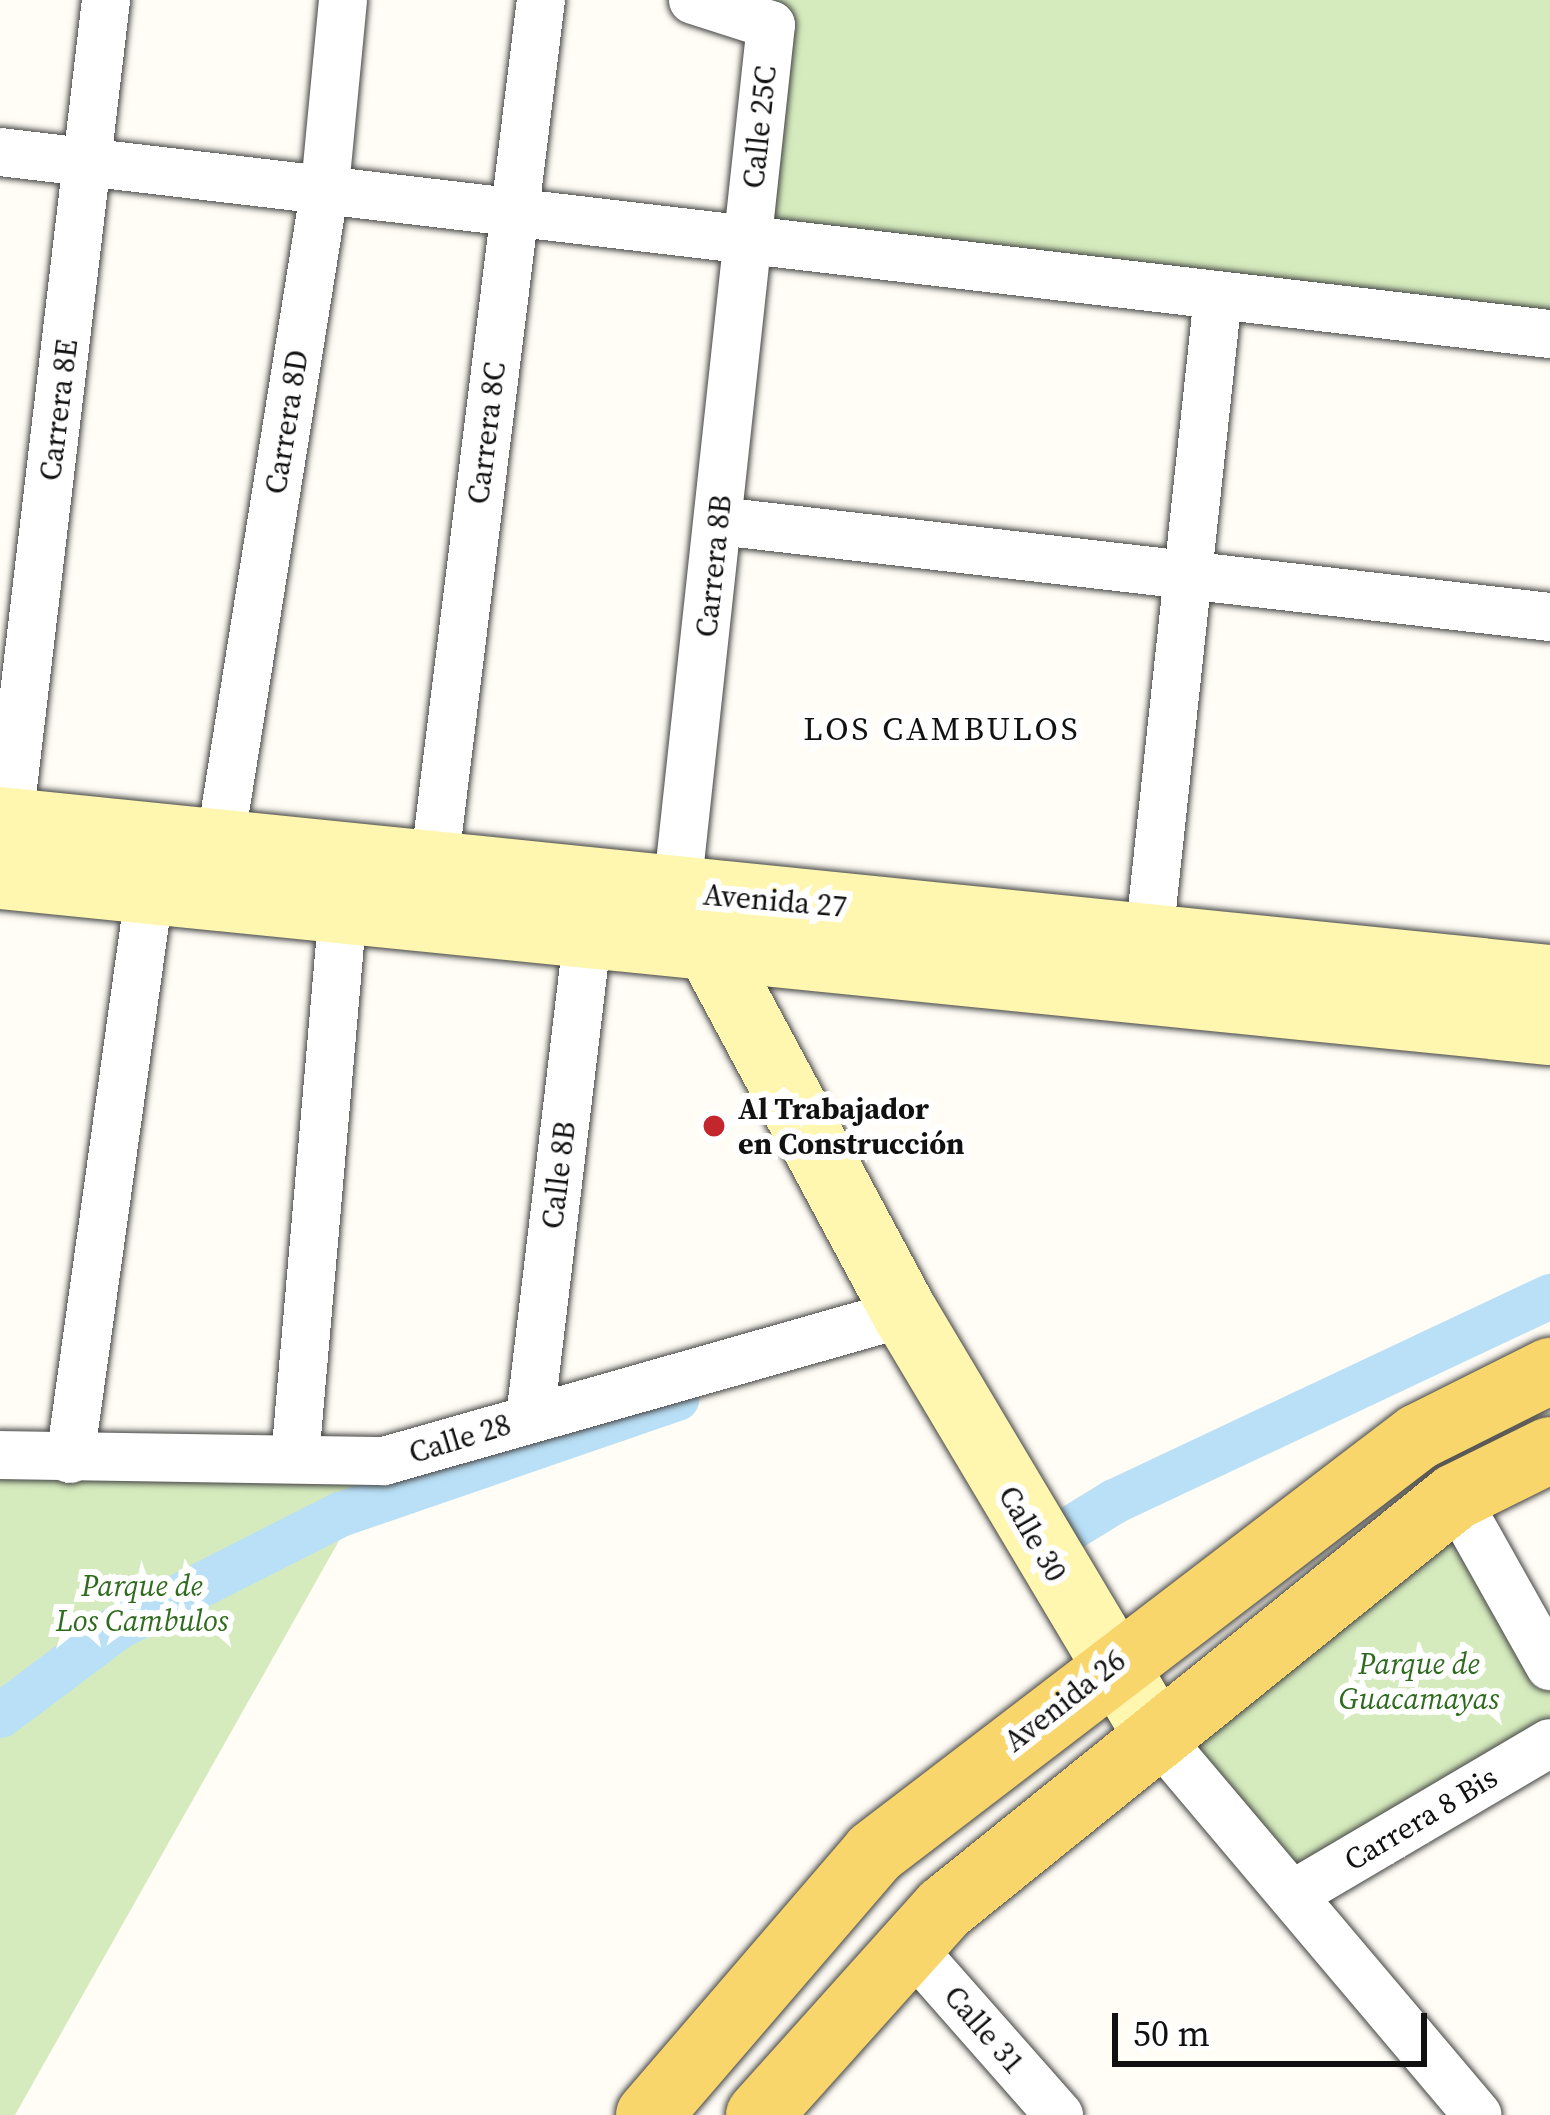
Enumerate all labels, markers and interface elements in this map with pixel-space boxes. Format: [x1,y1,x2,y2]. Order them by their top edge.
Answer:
street label: Calle 25C [736,64,784,190]
street label: Carrera 8E [32,337,86,483]
street label: Carrera 8D [258,347,316,497]
street label: Carrera 8C [460,360,514,506]
street label: Carrera 8B [689,493,739,639]
district label: LOS CAMBULOS [803,709,1081,749]
street label: Avenida 27 [702,877,848,925]
place label: Al Trabajador en Construcción [738,1091,965,1162]
marker: Al Trabajador en Construcción [701,1113,727,1139]
street label: Calle 8B [535,1119,583,1231]
street label: Calle 28 [405,1407,515,1471]
street label: Calle 30 [990,1480,1074,1588]
park label: Parque de Los Cambulos [56,1568,228,1638]
street label: Avenida 26 [997,1642,1133,1760]
park label: Parque de Guacamayas [1339,1646,1499,1716]
street label: Carrera 8 Bis [1338,1759,1504,1879]
street label: Calle 31 [936,1979,1032,2081]
scale bar [1118,1989,1433,2063]
text: 50 m [1133,2009,1210,2058]

